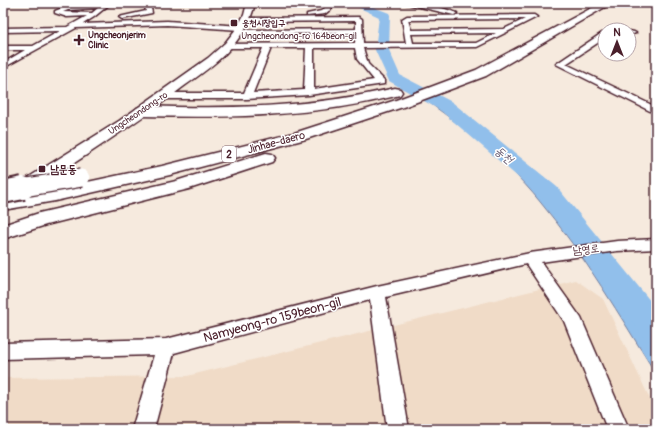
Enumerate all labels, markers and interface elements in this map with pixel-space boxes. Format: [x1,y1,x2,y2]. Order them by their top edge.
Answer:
marker: 웅천시장입구 [229,18,239,28]
place label: 웅천시장입구 [242,18,285,29]
north arrow [597,22,637,62]
text: N [613,26,621,39]
place label: Ungcheonjerim Clinic [88,30,146,51]
street label: Ungcheondong-ro 164beon-gil [241,31,357,42]
marker: Ungcheonjerim Clinic [73,34,85,46]
street label: Ungcheondong-ro [107,89,170,137]
street label: Jinhae-daero [246,129,307,156]
water label: 동천 [491,143,517,168]
road number: 2 [222,146,236,162]
place label: 남문동 [50,163,77,176]
marker: 남문동 [37,164,47,174]
street label: 남영로 [572,242,600,257]
street label: Namyeong-ro 159beon-gil [202,294,343,346]

